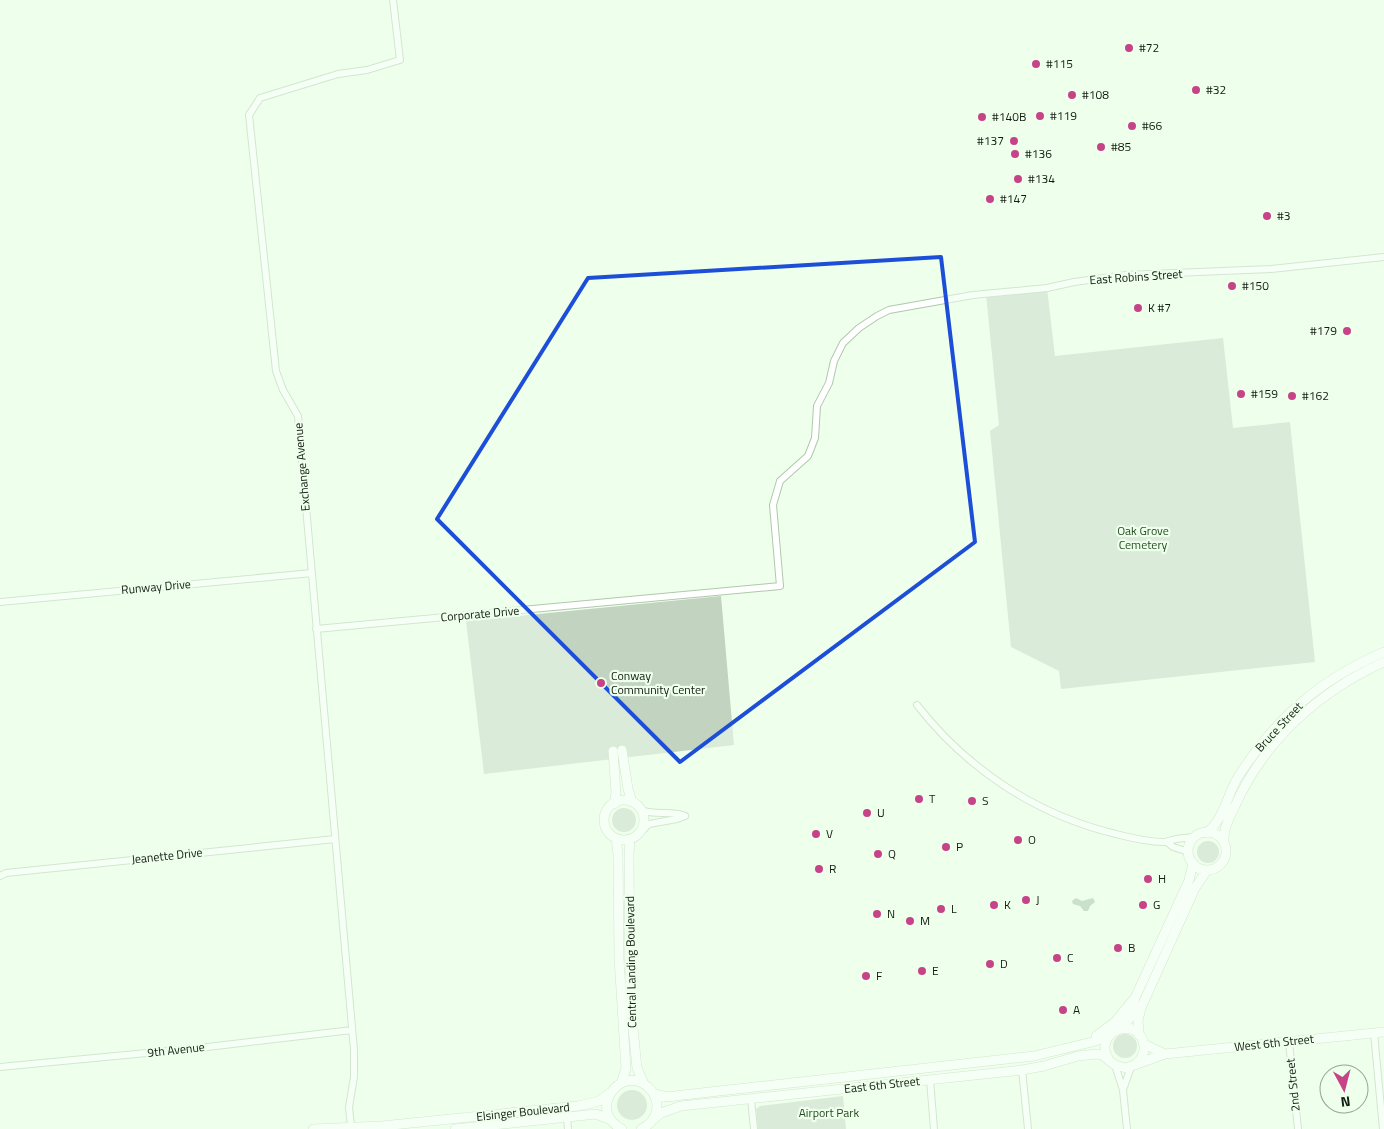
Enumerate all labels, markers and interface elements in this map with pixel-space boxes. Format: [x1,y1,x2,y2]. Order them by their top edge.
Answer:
place label: #72 [1139,38,1159,57]
marker: #72 [1123,42,1135,54]
place label: #115 [1046,54,1073,73]
marker: #115 [1030,58,1042,70]
place label: #32 [1206,80,1226,99]
marker: #32 [1190,84,1202,96]
place label: #108 [1082,85,1109,104]
marker: #108 [1066,89,1078,101]
place label: #119 [1050,106,1077,125]
place label: #140B [992,107,1026,126]
marker: #119 [1034,110,1046,122]
marker: #140B [976,111,988,123]
place label: #66 [1142,116,1162,135]
marker: #66 [1126,120,1138,132]
place label: #137 [977,131,1004,150]
marker: #137 [1008,135,1020,147]
place label: #85 [1111,137,1131,156]
marker: #85 [1095,141,1107,153]
place label: #136 [1025,144,1052,163]
marker: #136 [1009,148,1021,160]
place label: #134 [1028,169,1055,188]
marker: #134 [1012,173,1024,185]
place label: #147 [1000,189,1027,208]
marker: #147 [984,193,996,205]
place label: #3 [1277,206,1290,225]
marker: #3 [1261,210,1273,222]
street label: East Robins Street [1089,264,1184,289]
place label: #150 [1242,276,1269,295]
marker: #150 [1226,280,1238,292]
place label: K #7 [1148,298,1171,317]
marker: K #7 [1132,302,1144,314]
place label: #179 [1310,321,1337,340]
marker: #179 [1341,325,1353,337]
place label: #159 [1251,384,1278,403]
place label: #162 [1302,386,1329,405]
marker: #159 [1235,388,1247,400]
marker: #162 [1286,390,1298,402]
street label: Exchange Avenue [288,422,315,512]
park label: Oak Grove Cemetery [1117,521,1169,554]
street label: Runway Drive [120,574,192,599]
street label: Corporate Drive [440,601,520,626]
place label: Conway Community Center [611,666,705,699]
marker: Conway Community Center [595,677,607,689]
street label: Bruce Street [1250,697,1308,756]
place label: T [929,789,936,808]
place label: S [982,791,989,810]
marker: T [913,793,925,805]
marker: S [966,795,978,807]
place label: U [877,803,885,822]
marker: U [861,807,873,819]
place label: V [826,824,833,843]
marker: V [810,828,822,840]
place label: O [1028,830,1036,849]
marker: O [1012,834,1024,846]
place label: P [956,837,963,856]
marker: P [940,841,952,853]
street label: Jeanette Drive [130,842,203,869]
place label: Q [888,844,896,863]
marker: Q [872,848,884,860]
place label: R [829,859,836,878]
marker: R [813,863,825,875]
place label: H [1158,869,1166,888]
marker: H [1142,873,1154,885]
place label: J [1036,890,1039,909]
marker: J [1020,894,1032,906]
place label: K [1004,895,1011,914]
place label: G [1153,895,1160,914]
street label: Central Landing Boulevard [620,896,641,1028]
place label: L [951,899,957,918]
marker: K [988,899,1000,911]
marker: G [1137,899,1149,911]
marker: L [935,903,947,915]
place label: N [887,904,895,923]
marker: N [871,908,883,920]
place label: M [920,911,930,930]
marker: M [904,915,916,927]
place label: B [1128,938,1135,957]
marker: B [1112,942,1124,954]
place label: C [1067,948,1074,967]
marker: C [1051,952,1063,964]
place label: D [1000,954,1008,973]
marker: D [984,958,996,970]
place label: E [932,961,939,980]
marker: E [916,965,928,977]
place label: F [876,966,882,985]
marker: F [860,970,872,982]
place label: A [1073,1000,1080,1019]
marker: A [1057,1004,1069,1016]
street label: West 6th Street [1233,1029,1315,1056]
street label: 9th Avenue [146,1037,206,1062]
street label: 2nd Street [1280,1057,1305,1112]
north arrow [1319,1064,1369,1114]
street label: East 6th Street [843,1071,922,1098]
text: N [1340,1091,1352,1113]
street label: Elsinger Boulevard [475,1097,571,1126]
park label: Airport Park [799,1103,860,1122]

